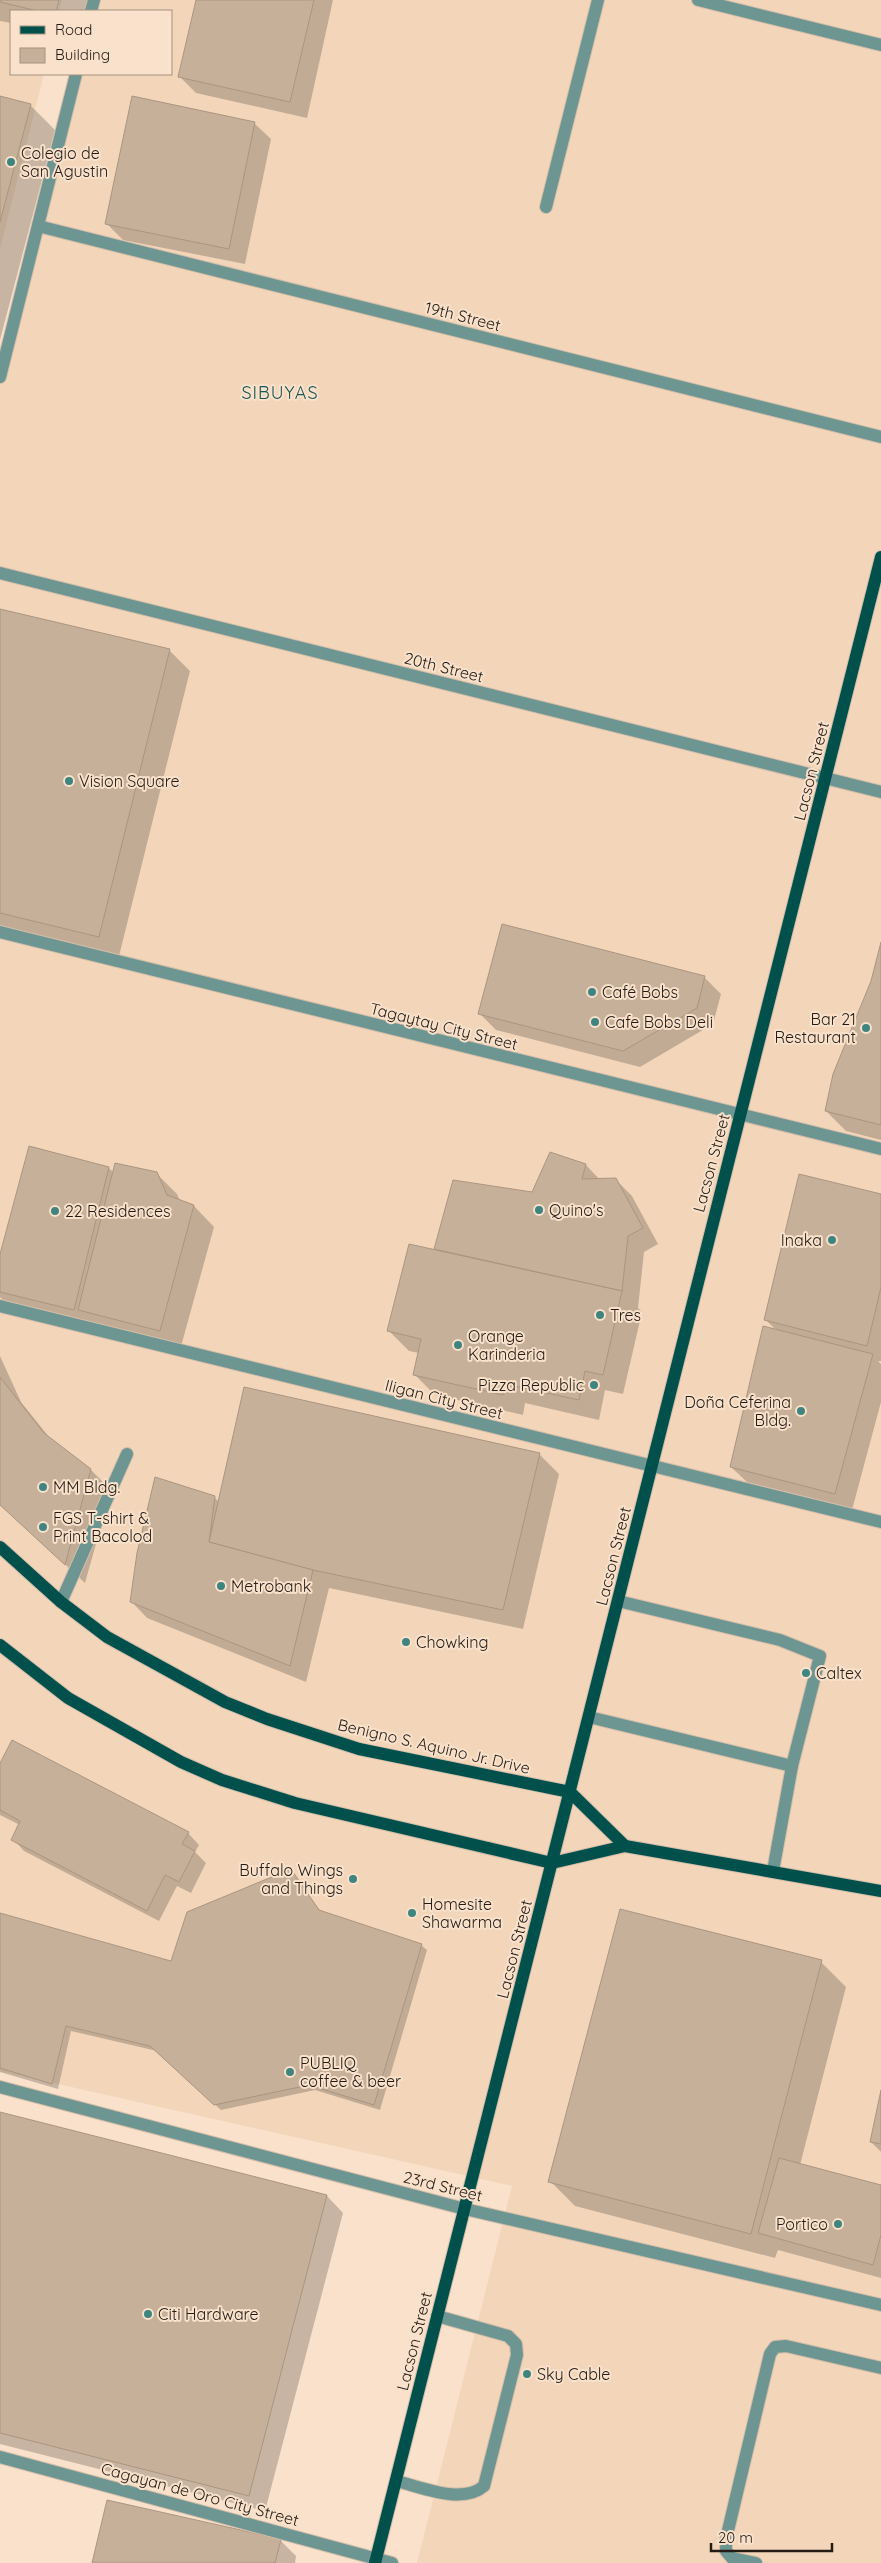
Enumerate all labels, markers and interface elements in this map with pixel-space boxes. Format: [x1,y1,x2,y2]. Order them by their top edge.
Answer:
legend [10,10,172,75]
text: Road [55,20,92,39]
text: Building [55,45,110,64]
place label: Colegio de San Agustin [21,143,108,181]
marker: Colegio de San Agustin [5,156,17,168]
street label: 19th Street [423,297,503,335]
district label: SIBUYAS [241,381,319,404]
street label: 20th Street [402,647,486,687]
street label: Lacson Street [789,720,833,822]
place label: Vision Square [79,771,180,791]
marker: Vision Square [63,775,75,787]
place label: Café Bobs [602,982,678,1002]
marker: Café Bobs [586,986,598,998]
street label: Tagaytay City Street [368,998,520,1054]
place label: Bar 21 Restaurant [774,1009,856,1047]
place label: Cafe Bobs Deli [605,1012,713,1032]
marker: Cafe Bobs Deli [589,1016,601,1028]
marker: Bar 21 Restaurant [860,1022,872,1034]
street label: Lacson Street [688,1112,734,1214]
place label: Quino's [549,1200,603,1220]
place label: 22 Residences [65,1201,171,1221]
marker: Quino's [533,1204,545,1216]
marker: 22 Residences [49,1205,61,1217]
place label: Inaka [781,1230,822,1250]
marker: Inaka [826,1234,838,1246]
place label: Tres [610,1305,641,1325]
marker: Tres [594,1309,606,1321]
place label: Orange Karinderia [468,1326,545,1364]
marker: Orange Karinderia [452,1339,464,1351]
street label: Iligan City Street [383,1375,505,1423]
place label: Pizza Republic [478,1375,584,1395]
marker: Pizza Republic [588,1379,600,1391]
place label: Doña Ceferina Bldg. [684,1392,791,1430]
marker: Doña Ceferina Bldg. [795,1405,807,1417]
place label: MM Bldg. [53,1477,120,1497]
marker: MM Bldg. [37,1481,49,1493]
street label: Lacson Street [591,1505,635,1607]
place label: FGS T-shirt & Print Bacolod [53,1508,152,1546]
marker: FGS T-shirt & Print Bacolod [37,1521,49,1533]
place label: Metrobank [231,1576,311,1596]
marker: Metrobank [215,1580,227,1592]
place label: Chowking [416,1632,488,1652]
marker: Chowking [400,1636,412,1648]
place label: Caltex [816,1663,862,1683]
marker: Caltex [800,1667,812,1679]
street label: Benigno S. Aquino Jr. Drive [336,1714,532,1778]
place label: Buffalo Wings and Things [239,1860,343,1898]
marker: Buffalo Wings and Things [347,1873,359,1885]
place label: Homesite Shawarma [422,1894,502,1932]
street label: Lacson Street [492,1898,536,2000]
marker: Homesite Shawarma [406,1907,418,1919]
place label: PUBLIQ coffee & beer [300,2053,401,2091]
marker: PUBLIQ coffee & beer [284,2066,296,2078]
street label: 23rd Street [401,2167,485,2205]
place label: Portico [776,2214,828,2234]
marker: Portico [832,2218,844,2230]
street label: Lacson Street [392,2290,436,2392]
place label: Citi Hardware [158,2304,258,2324]
marker: Citi Hardware [142,2308,154,2320]
place label: Sky Cable [537,2364,610,2384]
marker: Sky Cable [521,2368,533,2380]
street label: Cagayan de Oro City Street [99,2458,301,2530]
scale bar [711,2520,832,2552]
text: 20 m [718,2528,753,2547]

